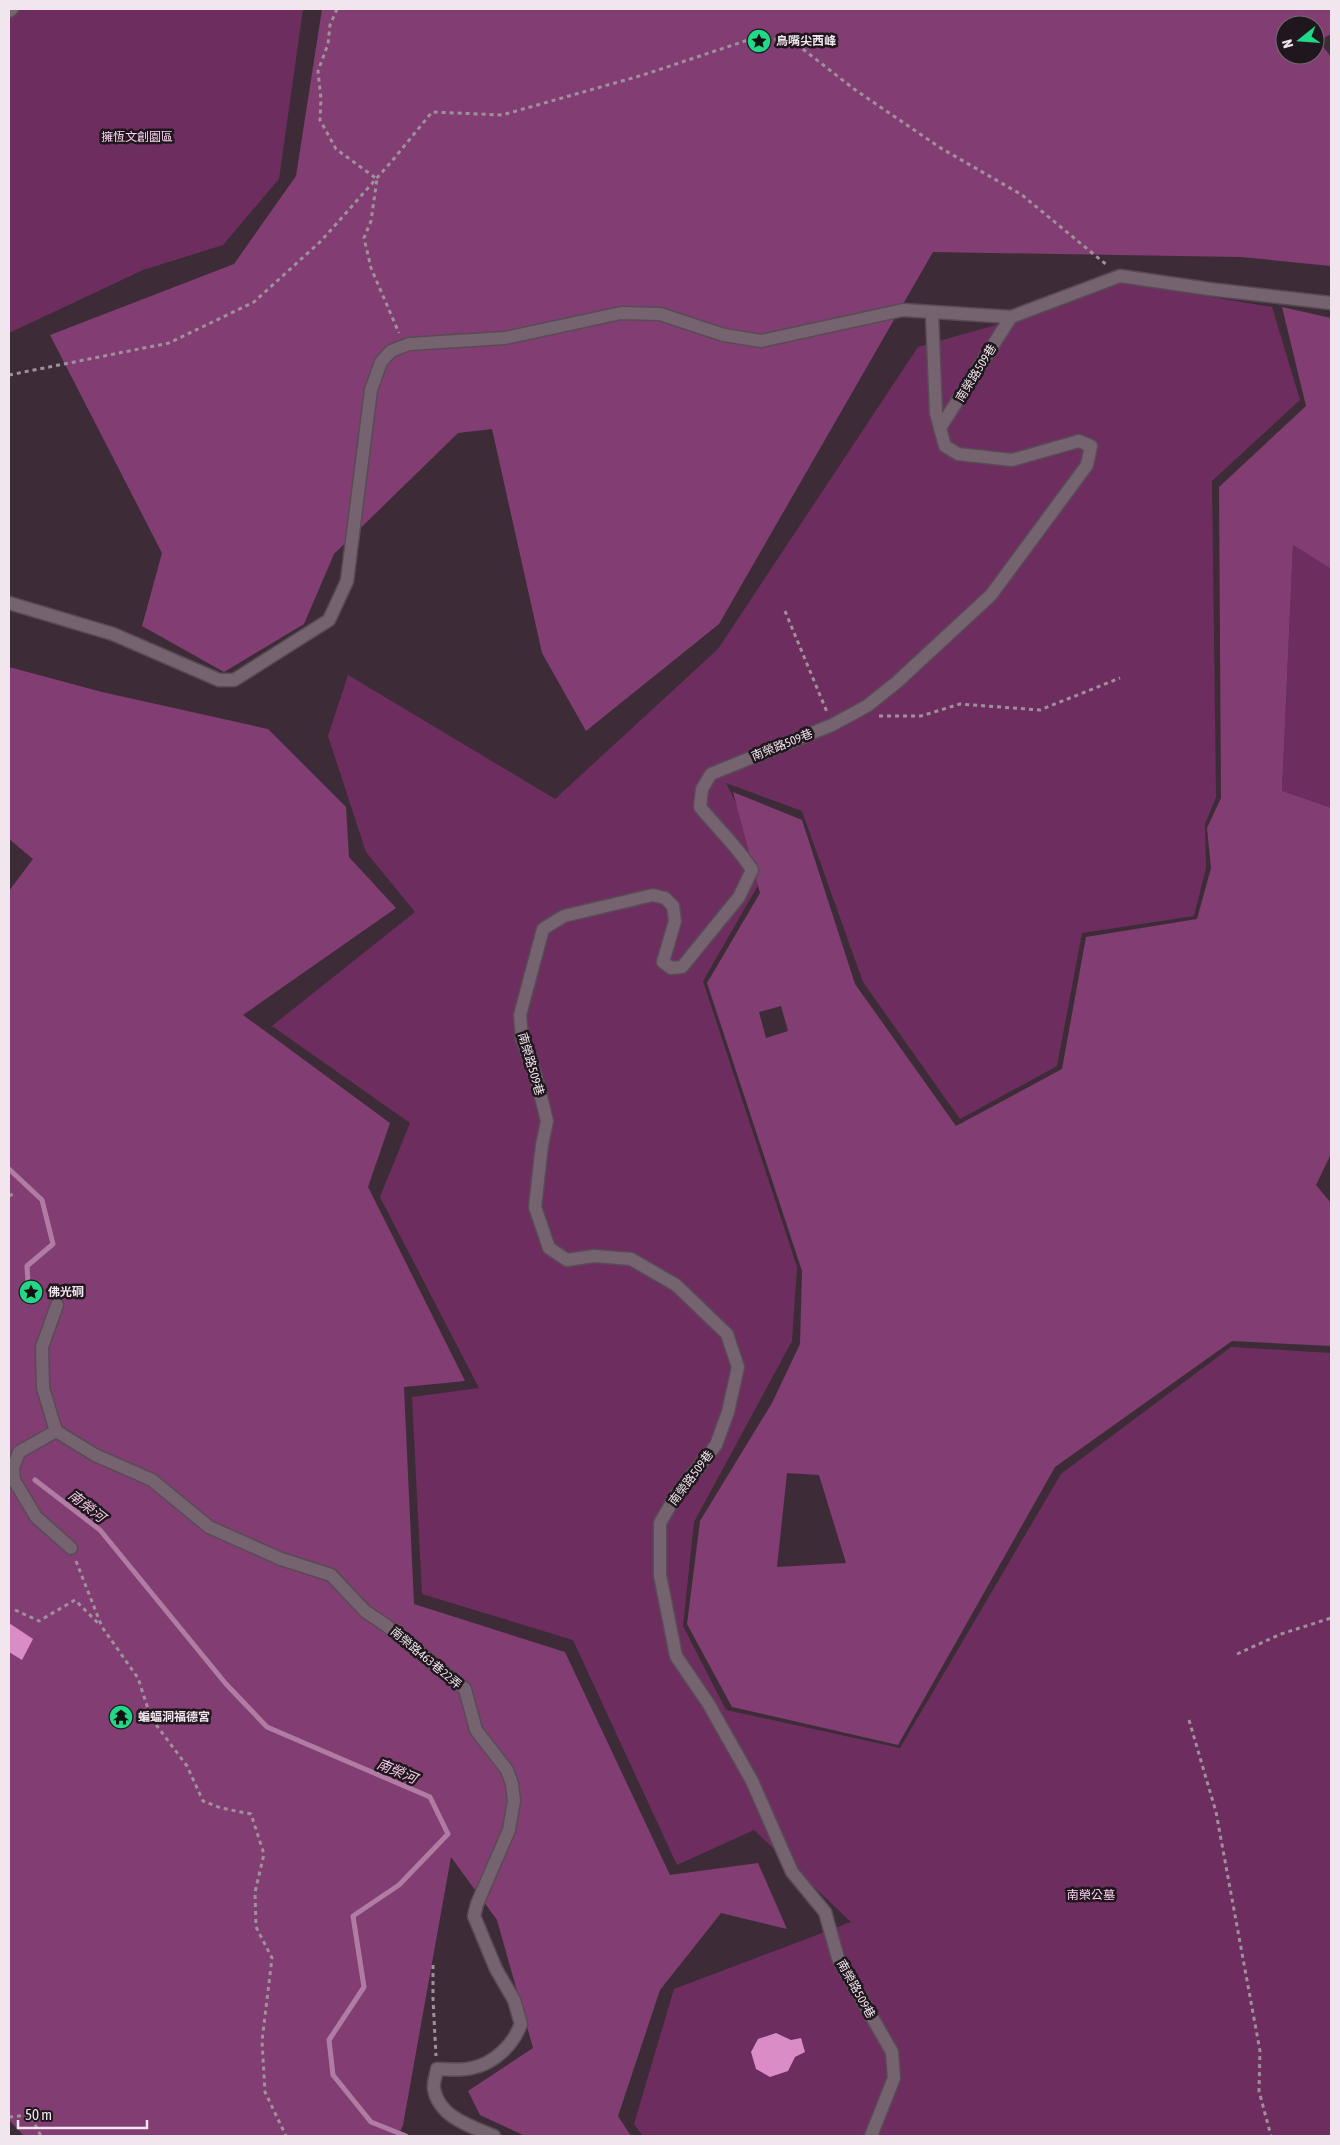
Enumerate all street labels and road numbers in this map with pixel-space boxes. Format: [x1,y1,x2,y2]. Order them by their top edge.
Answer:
street label: 南榮路509巷 [953,342,999,404]
street label: 南榮路509巷 [749,726,815,764]
street label: 南榮路509巷 [515,1031,547,1097]
street label: 南榮路509巷 [666,1448,716,1508]
street label: 南榮路463巷22弄 [388,1624,464,1692]
street label: 南榮路509巷 [834,1957,878,2021]

